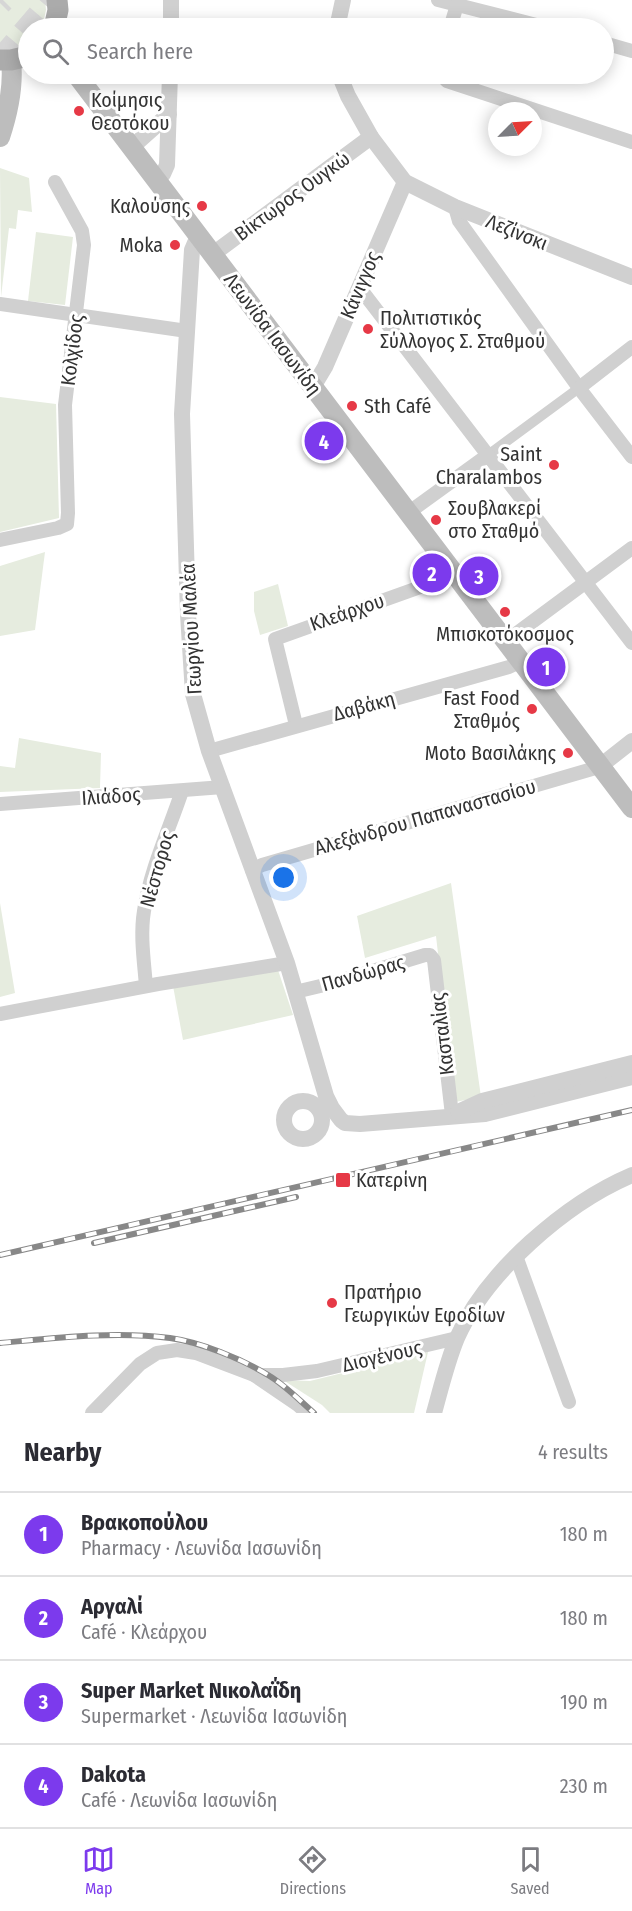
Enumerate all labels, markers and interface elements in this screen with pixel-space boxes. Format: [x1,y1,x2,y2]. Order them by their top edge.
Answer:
search box [18,18,614,84]
icon: search [39,35,72,68]
text: Search here [87,38,193,65]
place label: Κοίμησις Θεοτόκου [91,88,170,135]
north arrow [488,102,542,156]
marker: Κοίμησις Θεοτόκου [72,104,86,118]
street label: Βίκτωρος Ουγκώ [230,146,354,246]
place label: Καλούσης [110,194,191,218]
marker: Καλούσης [195,199,209,213]
street label: Λεζίνσκι [483,209,551,255]
place label: Moka [119,233,163,257]
marker: Moka [168,238,182,252]
street label: Κάνιγγος [335,247,385,322]
street label: Λεωνίδα Ιασωνίδη [219,268,327,400]
place label: Πολιτιστικός Σύλλογος Σ. Σταθμού [380,306,545,353]
street label: Κολχίδος [56,312,88,387]
marker: Πολιτιστικός Σύλλογος Σ. Σταθμού [361,322,375,336]
place label: Sth Café [364,394,431,418]
marker: Sth Café [345,399,359,413]
pin: 4 [304,418,344,464]
place label: Saint Charalambos [436,442,542,489]
marker: Saint Charalambos [547,458,561,472]
place label: Σουβλακερί στο Σταθμό [448,496,541,543]
marker: Σουβλακερί στο Σταθμό [429,513,443,527]
pin: 2 [412,550,452,596]
pin: 3 [460,554,498,598]
street label: Γεωργίου Μαλέα [176,563,206,695]
street label: Κλεάρχου [307,588,387,636]
marker: Μπισκοτόκοσμος [498,605,512,619]
place label: Μπισκοτόκοσμος [436,622,575,646]
pin: 1 [526,644,566,690]
street label: Δαβάκη [330,686,398,726]
place label: Fast Food Σταθμός [443,686,521,733]
marker: Fast Food Σταθμός [525,702,539,716]
place label: Moto Bασιλάκης [425,741,557,765]
marker: Moto Bασιλάκης [561,746,575,760]
street label: Αλεξάνδρου Παπαναστασίου [312,774,538,860]
street label: Ιλιάδος [81,782,142,810]
street label: Νέστορος [135,827,180,910]
your location [269,863,298,892]
street label: Πανδώρας [319,950,408,996]
street label: Κασταλίας [425,991,459,1077]
place label: Κατερίνη [356,1168,428,1192]
marker: Κατερίνη [334,1171,352,1189]
place label: Πρατήριο Γεωργικών Εφοδίων [344,1280,505,1327]
marker: Πρατήριο Γεωργικών Εφοδίων [325,1296,339,1310]
street label: Διογένους [340,1335,425,1377]
text: Nearby [24,1437,101,1468]
text: 4 results [538,1440,608,1464]
text: Βρακοπούλου [81,1509,208,1536]
text: 1 [39,1522,48,1546]
text: 180 m [560,1522,608,1546]
text: Pharmacy · Λεωνίδα Ιασωνίδη [81,1536,322,1560]
text: Αργαλί [81,1593,143,1620]
text: 2 [39,1606,48,1630]
text: 180 m [560,1606,608,1630]
text: Café · Κλεάρχου [81,1620,207,1644]
text: Super Market Νικολαΐδη [81,1677,301,1704]
text: 3 [39,1690,48,1714]
text: 190 m [560,1690,608,1714]
text: Supermarket · Λεωνίδα Ιασωνίδη [81,1704,347,1728]
text: Dakota [81,1761,146,1788]
text: 4 [38,1774,49,1798]
text: 230 m [560,1774,608,1798]
text: Café · Λεωνίδα Ιασωνίδη [81,1788,277,1812]
tab: Map [82,1843,115,1898]
tab: Directions [280,1843,346,1898]
tab: Saved [511,1843,550,1898]

